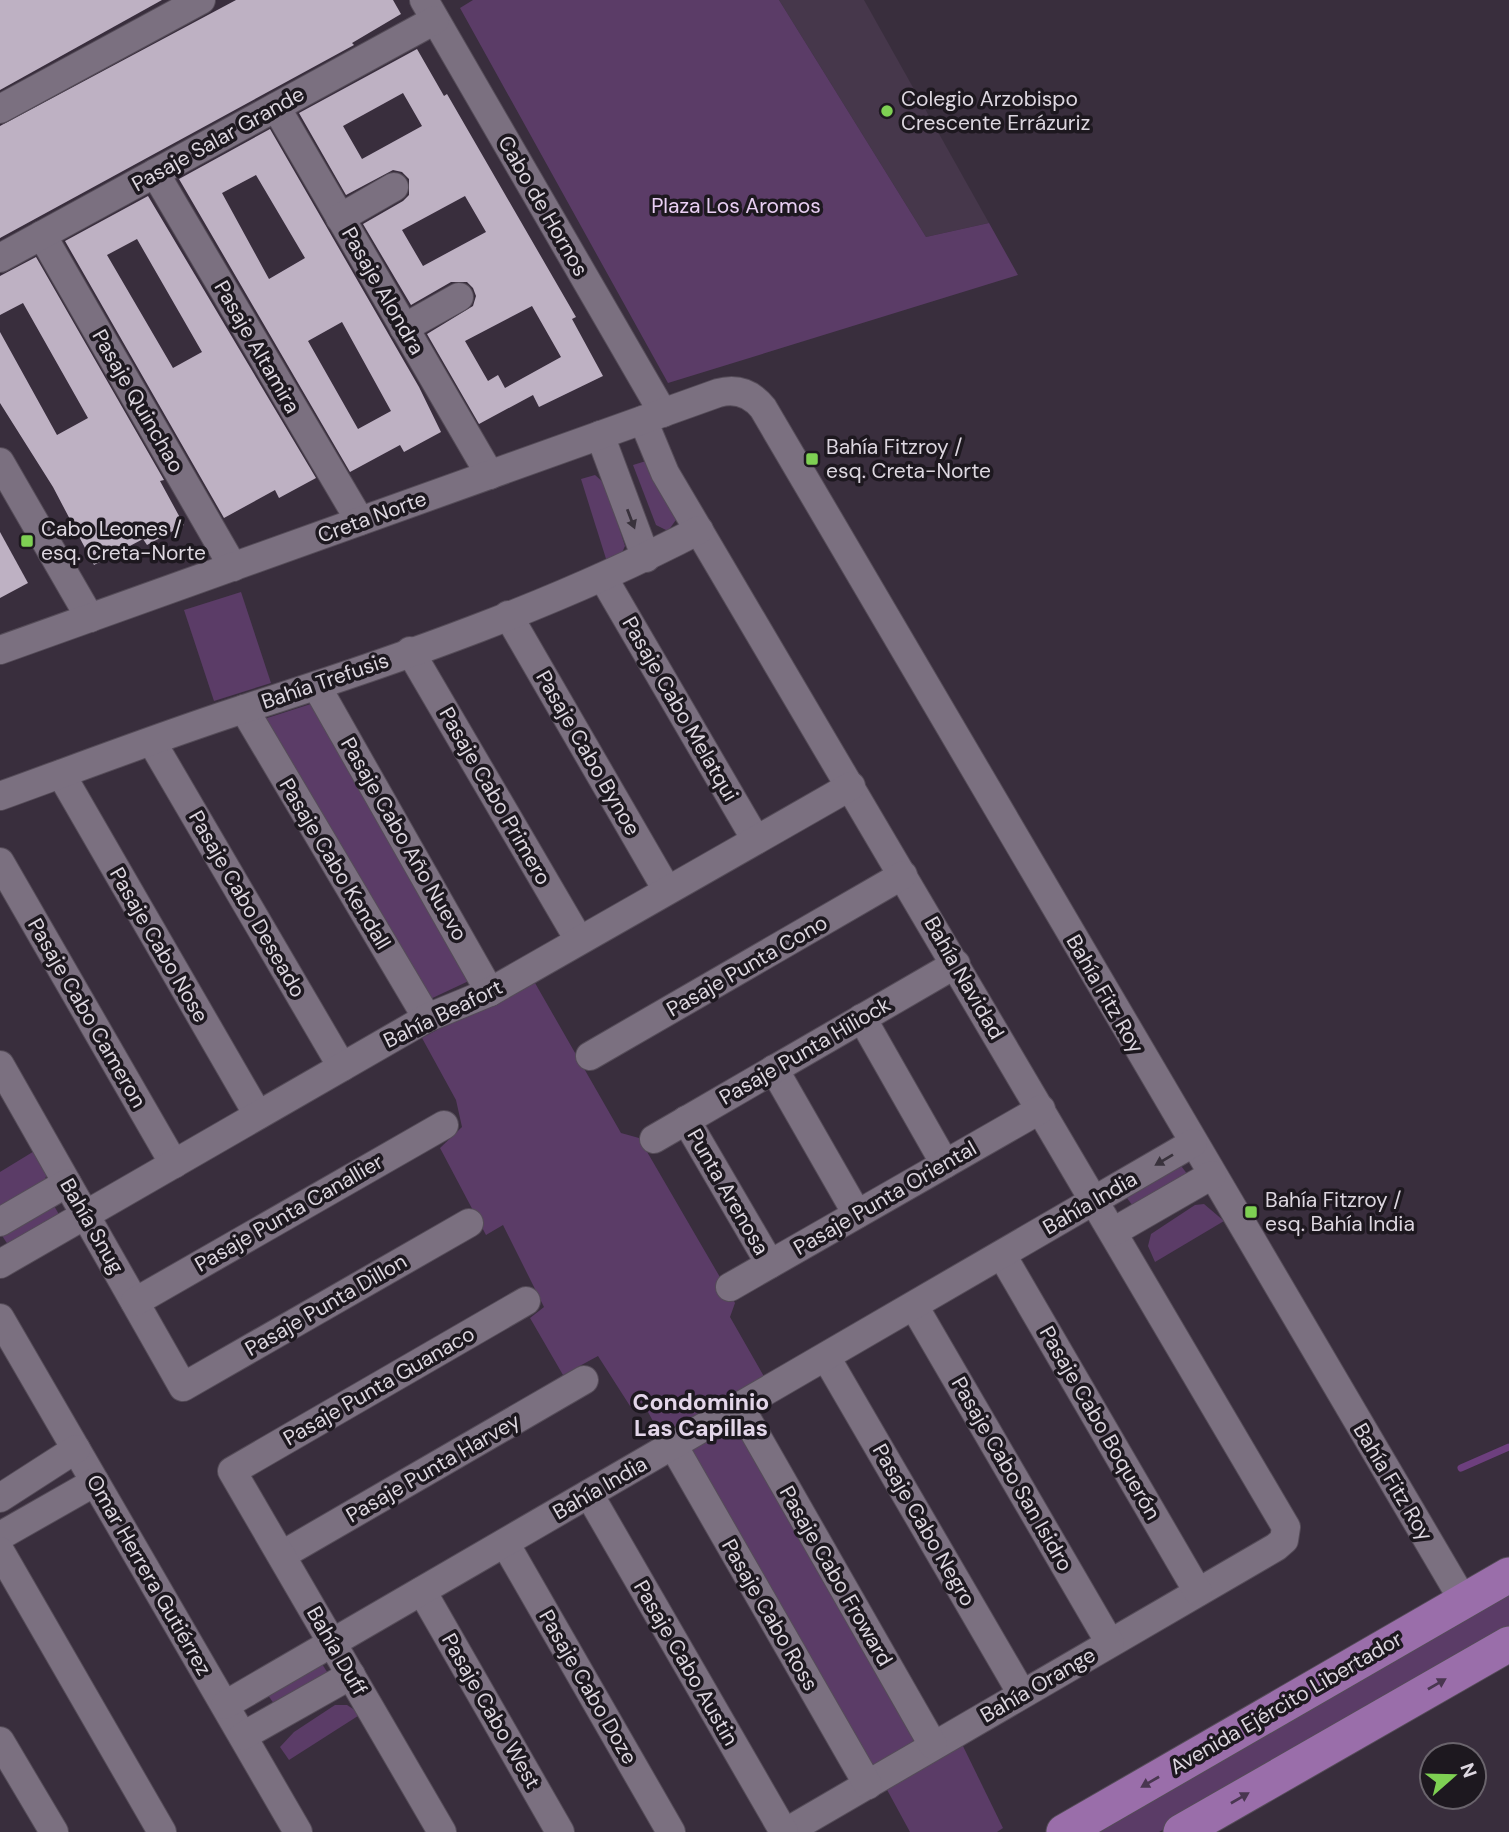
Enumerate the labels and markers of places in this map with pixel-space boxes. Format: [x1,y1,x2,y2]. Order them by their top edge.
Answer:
place label: Colegio Arzobispo Crescente Errázuriz [901,85,1090,137]
marker: Colegio Arzobispo Crescente Errázuriz [879,103,895,119]
place label: Bahía Fitzroy / esq. Creta-Norte [826,433,991,485]
marker: Bahía Fitzroy / esq. Creta-Norte [804,451,820,467]
place label: Cabo Leones / esq. Creta-Norte [41,515,206,567]
marker: Cabo Leones / esq. Creta-Norte [19,533,35,549]
place label: Bahía Fitzroy / esq. Bahía India [1265,1186,1415,1238]
marker: Bahía Fitzroy / esq. Bahía India [1243,1204,1259,1220]

